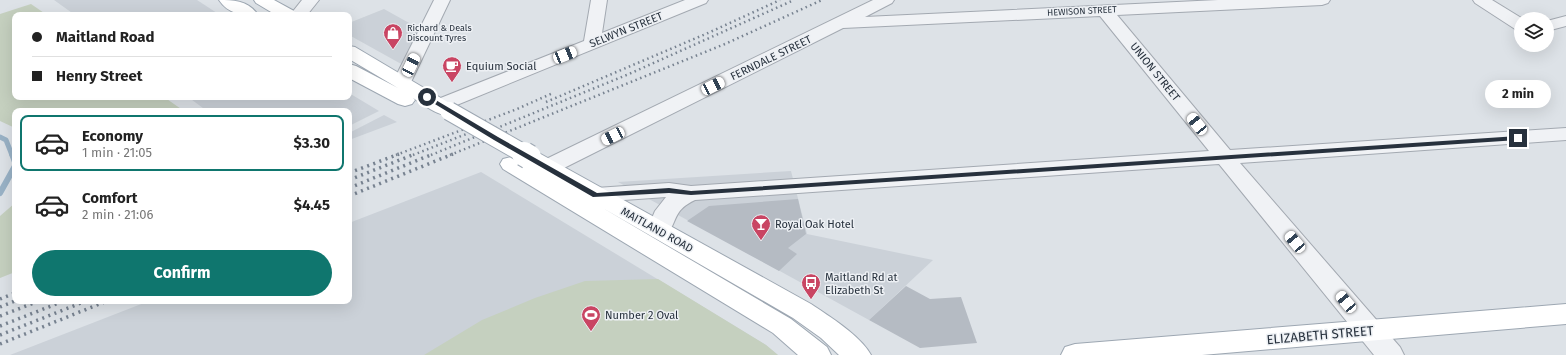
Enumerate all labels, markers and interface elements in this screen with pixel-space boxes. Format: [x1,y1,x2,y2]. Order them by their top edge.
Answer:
street label: HEWISON STREET [1047,4,1117,18]
street label: SELWYN STREET [587,9,665,51]
map controls [1514,12,1554,52]
button: layers [1514,12,1554,52]
shop icon: Richard & Deals Discount Tyres [382,22,404,50]
place label: Richard & Deals Discount Tyres [407,23,472,43]
text: Maitland Road [56,28,155,46]
street label: FERNDALE STREET [728,33,814,83]
street label: UNION STREET [1127,40,1183,104]
car [552,45,578,65]
car [400,52,422,78]
cafe icon: Equium Social [441,55,463,83]
place label: Equium Social [466,60,536,73]
text: Henry Street [56,67,143,85]
car [700,75,726,97]
callout: 2 min [1485,80,1551,108]
text: 2 min [1502,86,1534,101]
route start [418,88,436,106]
car [1185,111,1209,137]
icon: car [34,125,70,161]
car [600,125,626,147]
text: Economy [82,127,143,145]
route end [1509,129,1527,147]
text: $3.30 [294,134,330,152]
text: 1 min · 21:05 [82,145,152,160]
icon: car [34,187,70,223]
text: Comfort [82,189,138,207]
text: $4.45 [294,196,330,214]
street label: MAITLAND ROAD [619,205,695,255]
text: 2 min · 21:06 [82,207,153,222]
bar icon: Royal Oak Hotel [750,213,772,241]
place label: Royal Oak Hotel [775,218,854,231]
car [1283,229,1307,255]
button: Confirm [32,250,332,296]
place label: Maitland Rd at Elizabeth St [825,271,898,297]
bus stop icon: Maitland Rd at Elizabeth St [800,272,822,300]
car [1334,289,1358,315]
sports icon: Number 2 Oval [580,304,602,332]
place label: Number 2 Oval [605,309,678,322]
street label: ELIZABETH STREET [1266,323,1374,347]

